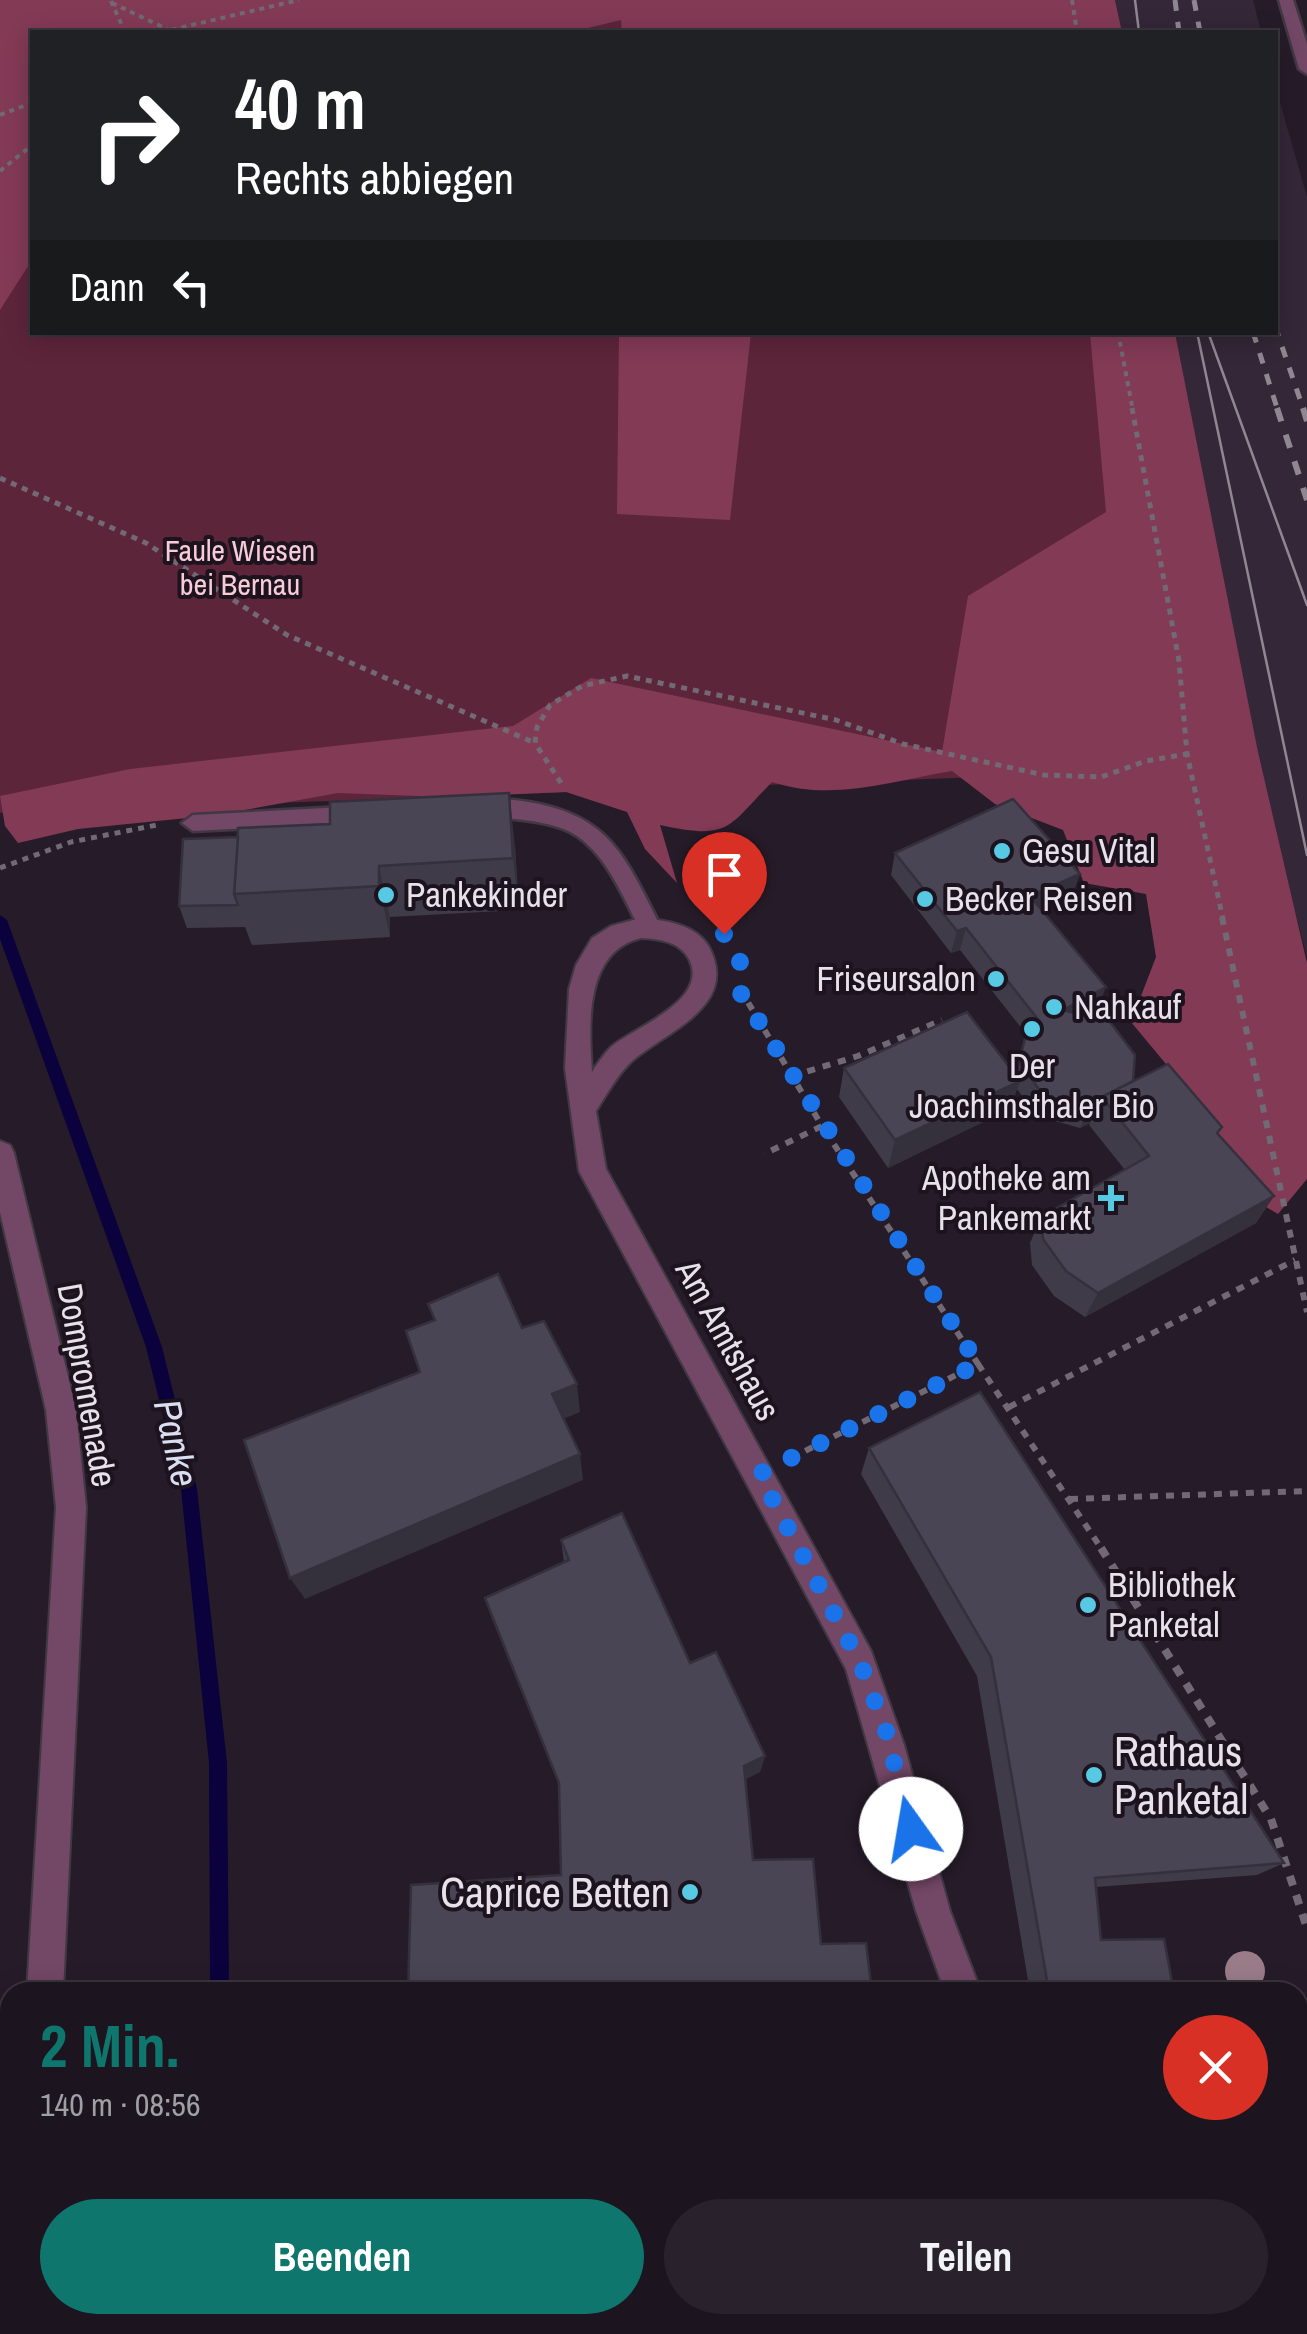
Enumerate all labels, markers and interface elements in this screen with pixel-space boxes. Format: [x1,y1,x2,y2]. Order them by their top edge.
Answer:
text: 40 m [235,57,366,151]
icon: right [70,70,200,200]
text: Rechts abbiegen [235,147,514,208]
icon: left [164,260,219,315]
text: Dann [70,262,144,313]
park label: Faule Wiesen bei Bernau [165,530,315,604]
place label: Gesu Vital [1022,827,1156,874]
pin [682,832,767,935]
marker: Gesu Vital [991,840,1013,862]
icon: arrive [697,847,752,902]
place label: Pankekinder [406,871,568,918]
place label: Becker Reisen [945,875,1133,922]
marker: Pankekinder [375,884,397,906]
marker: Becker Reisen [914,888,936,910]
place label: Friseursalon [817,955,976,1002]
marker: Friseursalon [985,968,1007,990]
place label: Nahkauf [1074,983,1181,1030]
marker: Nahkauf [1043,996,1065,1018]
marker: Der Joachimsthaler Bio [1021,1018,1043,1040]
place label: Der Joachimsthaler Bio [909,1042,1155,1129]
place label: Apotheke am Pankemarkt [921,1154,1091,1241]
marker: Apotheke am Pankemarkt [1100,1187,1122,1209]
street label: Am Amtshaus [664,1250,792,1429]
street label: Dompromenade [46,1280,129,1490]
water label: Panke [142,1394,211,1492]
place label: Bibliothek Panketal [1108,1561,1236,1648]
marker: Bibliothek Panketal [1077,1594,1099,1616]
place label: Rathaus Panketal [1114,1723,1248,1827]
marker: Rathaus Panketal [1083,1764,1105,1786]
position arrow [859,1777,963,1881]
place label: Caprice Betten [440,1864,670,1920]
marker: Caprice Betten [679,1881,701,1903]
text: 2 Min. [40,2005,179,2086]
button: close [1163,2015,1268,2120]
text: 140 m · 08:56 [40,2083,200,2126]
button: Beenden [40,2199,644,2314]
button: Teilen [664,2199,1268,2314]

